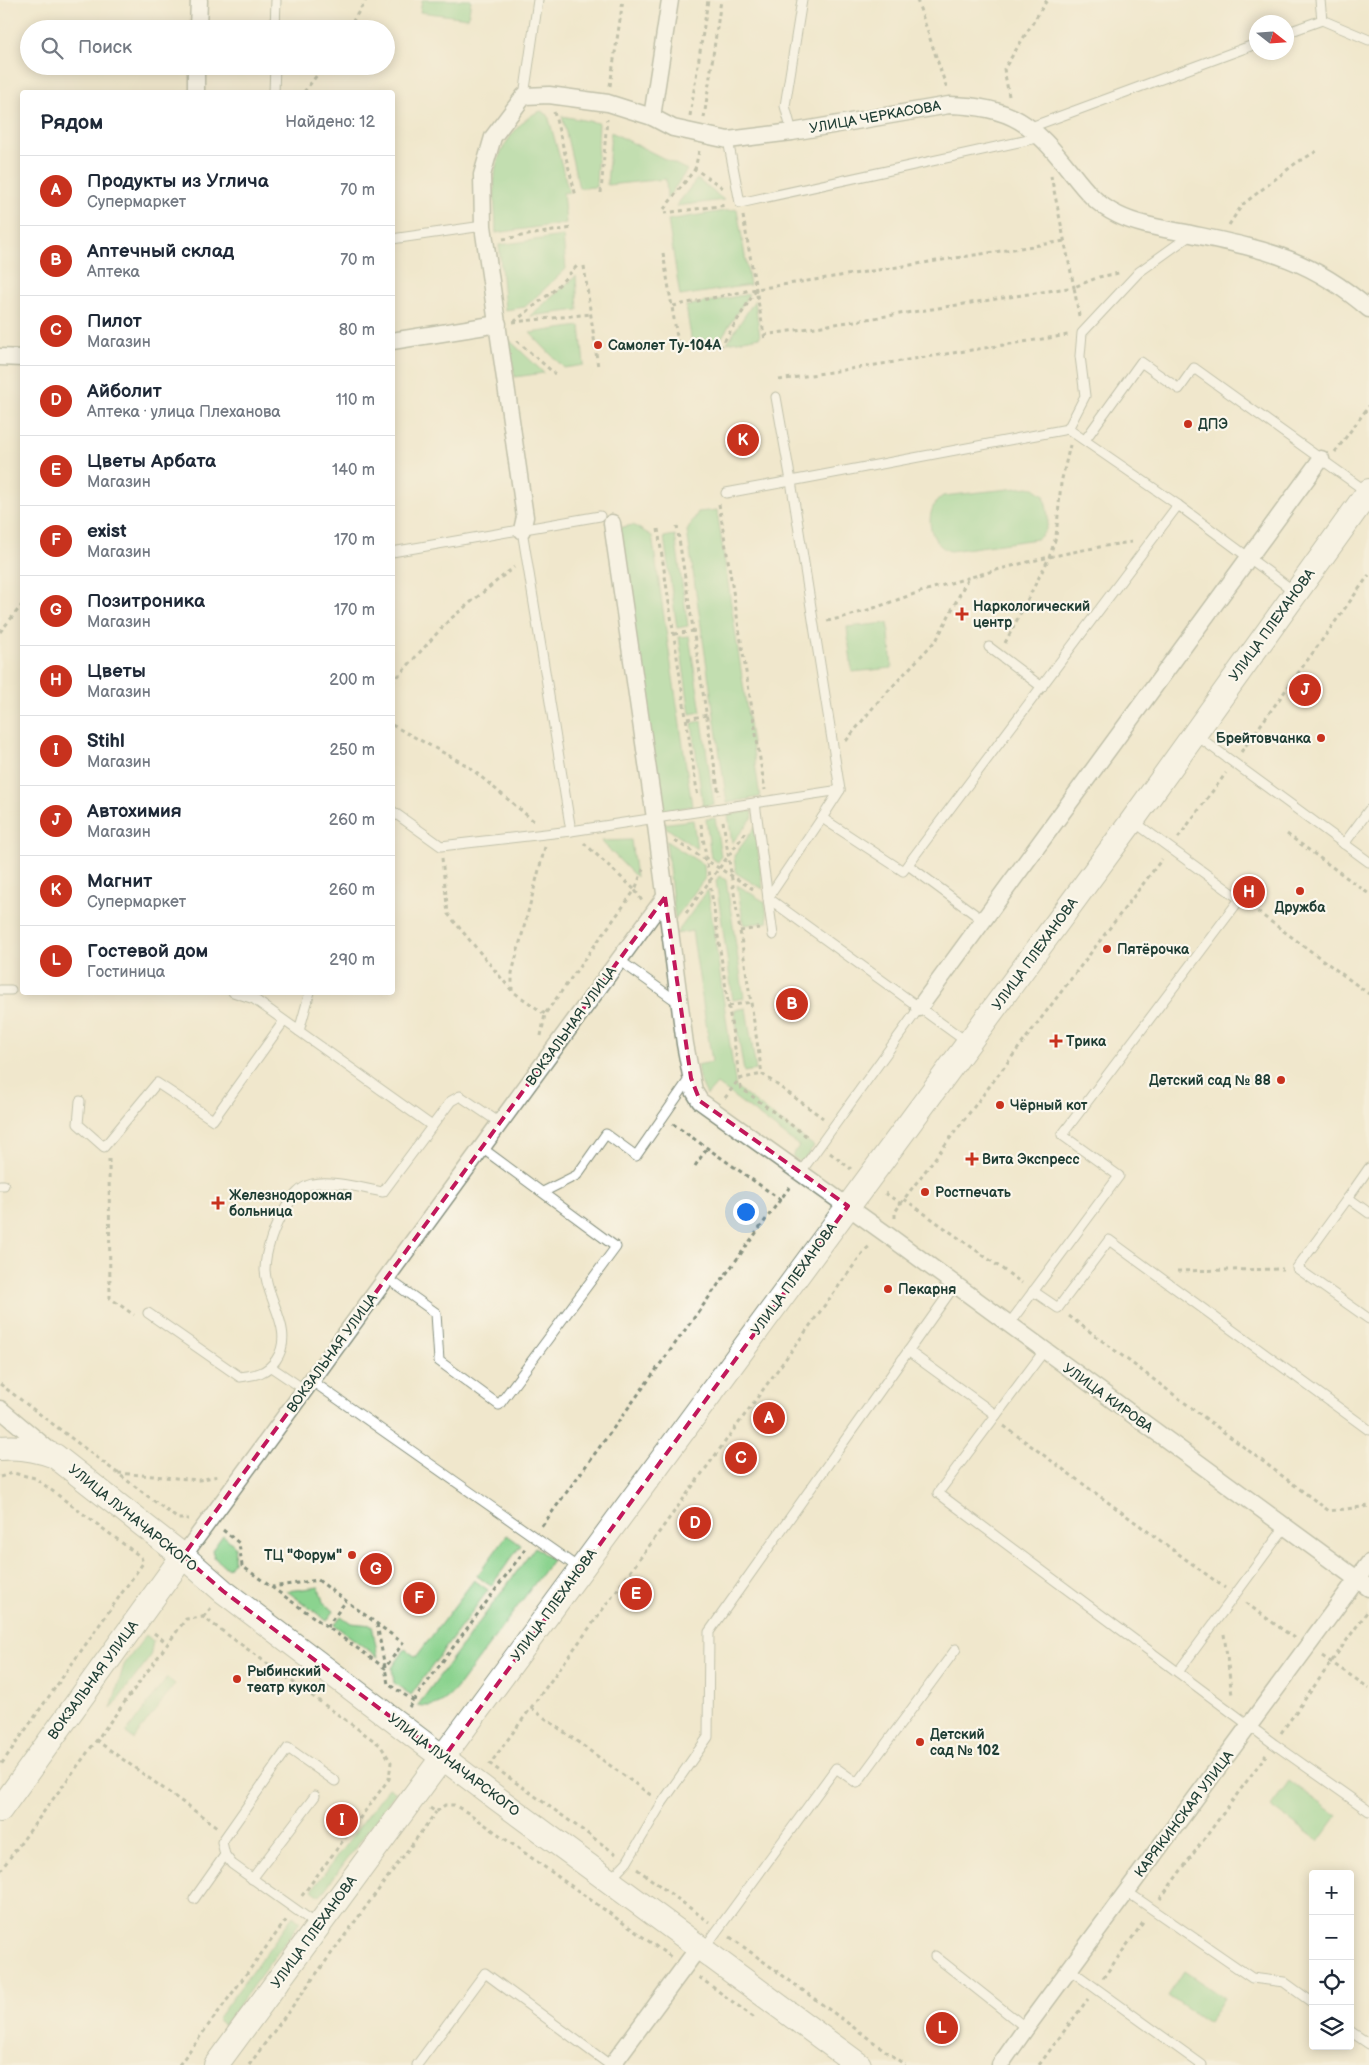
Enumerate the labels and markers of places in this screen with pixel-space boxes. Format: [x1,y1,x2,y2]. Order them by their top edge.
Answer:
place label: Самолет Ту-104А [608,337,722,354]
marker: Самолет Ту-104А [592,339,604,351]
place label: ДПЭ [1198,416,1228,433]
marker: ДПЭ [1182,418,1194,430]
pin: K [727,421,759,459]
place label: Наркологический центр [973,598,1090,631]
marker: Наркологический центр [955,607,969,621]
pin: J [1289,671,1321,709]
place label: Брейтовчанка [1216,730,1312,747]
marker: Брейтовчанка [1315,732,1327,744]
pin: H [1233,873,1265,911]
marker: Дружба [1294,885,1306,897]
place label: Дружба [1275,899,1326,916]
place label: Пятёрочка [1117,941,1190,958]
marker: Пятёрочка [1101,943,1113,955]
pin: B [776,985,808,1023]
place label: Трика [1066,1033,1107,1050]
marker: Трика [1050,1035,1062,1047]
place label: Детский сад № 88 [1149,1072,1271,1089]
marker: Детский сад № 88 [1275,1074,1287,1086]
place label: Чёрный кот [1010,1097,1088,1114]
marker: Чёрный кот [994,1099,1006,1111]
place label: Вита Экспресс [982,1151,1079,1168]
marker: Вита Экспресс [966,1153,978,1165]
place label: Ростпечать [935,1184,1012,1201]
marker: Ростпечать [919,1186,931,1198]
place label: Железнодорожная больница [229,1187,352,1220]
marker: Железнодорожная больница [211,1196,225,1210]
place label: Пекарня [898,1281,956,1298]
marker: Пекарня [882,1283,894,1295]
pin: A [753,1399,785,1437]
pin: C [725,1439,757,1477]
pin: D [679,1504,711,1542]
place label: ТЦ "Форум" [264,1547,342,1564]
marker: ТЦ "Форум" [346,1549,358,1561]
pin: G [360,1550,392,1588]
pin: E [620,1575,652,1613]
pin: F [403,1579,435,1617]
place label: Рыбинский театр кукол [247,1663,326,1696]
marker: Рыбинский театр кукол [231,1673,243,1685]
place label: Детский сад № 102 [930,1726,1000,1759]
marker: Детский сад № 102 [914,1736,926,1748]
pin: I [326,1801,358,1839]
pin: L [926,2009,958,2047]

